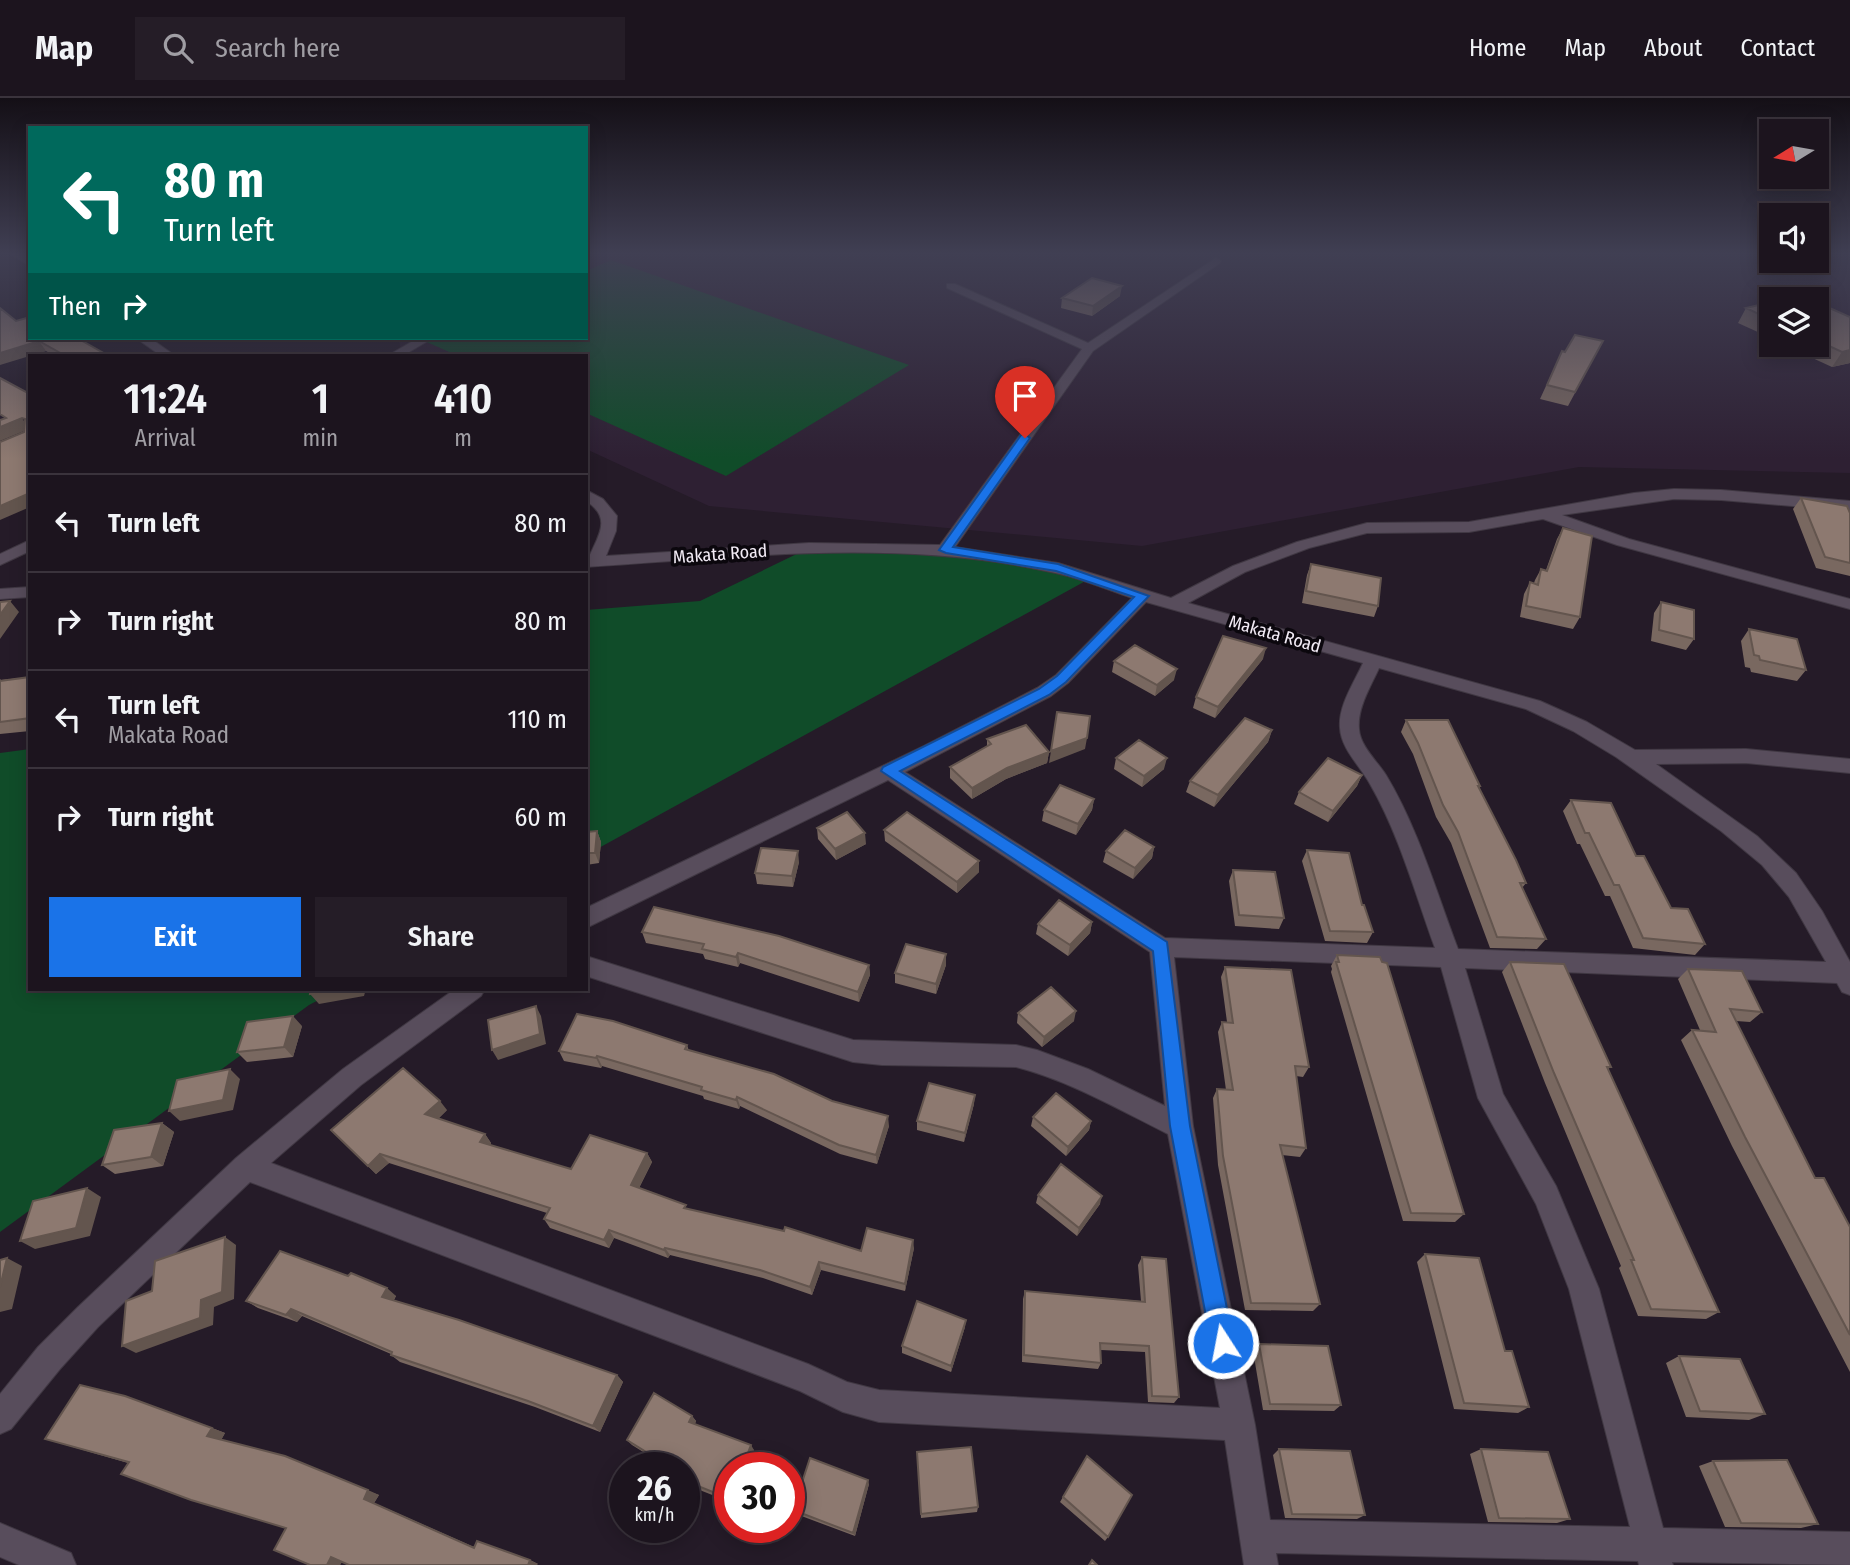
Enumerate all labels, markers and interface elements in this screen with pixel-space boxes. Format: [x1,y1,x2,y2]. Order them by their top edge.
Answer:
search box [135,17,625,80]
text: Map [35,28,93,68]
icon: search [159,29,197,67]
text: Search here [215,33,340,64]
text: Home [1469,34,1526,62]
text: Map [1564,34,1606,62]
text: About [1644,34,1702,62]
text: Contact [1740,34,1815,62]
north arrow [1759,119,1829,189]
map controls [1759,119,1829,357]
text: 80 m [164,151,264,210]
icon: left [49,154,140,245]
button: sound [1759,203,1829,273]
text: Turn left [164,211,274,249]
icon: right [115,287,153,325]
button: layers [1759,287,1829,357]
text: Then [49,291,101,322]
pin [995,366,1055,438]
text: 11:24 [124,374,207,424]
text: 1 [312,374,329,424]
text: 410 [434,374,492,424]
icon: arrive [1006,377,1044,415]
text: Arrival [135,424,196,452]
text: min [303,424,338,452]
text: m [454,424,472,452]
icon: left [49,504,87,542]
text: Turn left [108,508,200,539]
text: 80 m [514,508,567,539]
street label: Makata Road [672,540,768,568]
icon: right [49,602,87,640]
text: Turn right [108,606,214,637]
text: 80 m [514,606,567,637]
street label: Makata Road [1226,610,1324,658]
text: Turn left [108,690,200,721]
icon: left [49,700,87,738]
text: 110 m [507,704,567,735]
text: Makata Road [108,721,229,749]
icon: right [49,798,87,836]
text: Turn right [108,802,214,833]
text: 60 m [514,802,567,833]
button: Exit [49,897,301,977]
button: Share [315,897,567,977]
position arrow [1186,1306,1260,1380]
speed limit sign: 30 [714,1452,805,1543]
text: 26 [637,1467,672,1509]
text: km/h [634,1504,675,1526]

